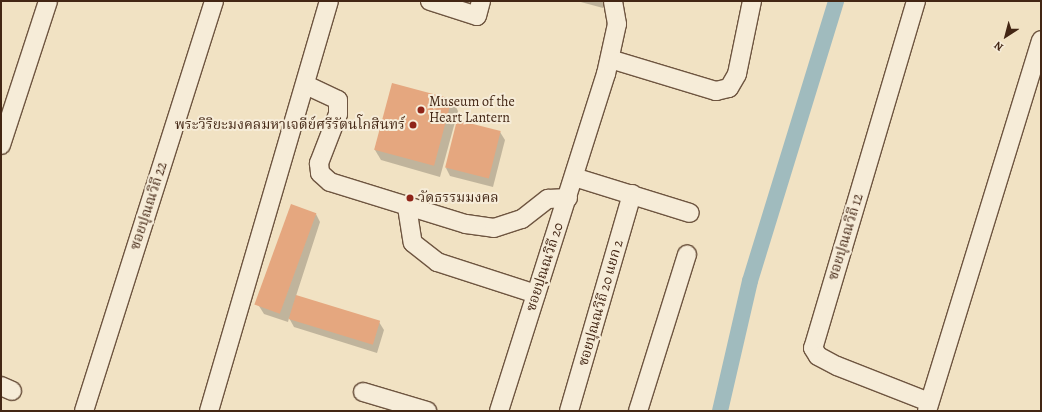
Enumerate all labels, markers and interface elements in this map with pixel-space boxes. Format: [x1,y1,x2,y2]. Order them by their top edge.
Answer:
north arrow [986,16,1026,56]
text: N [991,38,1006,55]
place label: Museum of the Heart Lantern [429,94,515,126]
marker: Museum of the Heart Lantern [416,105,426,115]
place label: พระวิริยะมงคลมหาเจดีย์ศรีรัตนโกสินทร์ [175,117,405,133]
marker: พระวิริยะมงคลมหาเจดีย์ศรีรัตนโกสินทร์ [408,120,418,130]
street label: ซอยปุณณวิถี 22 [127,160,171,252]
place label: วัดธรรมมงคล [418,190,499,206]
street label: ซอยปุณณวิถี 12 [825,192,867,282]
marker: วัดธรรมมงคล [405,193,415,203]
street label: ซอยปุณณวิถี 20 [523,220,567,314]
street label: ซอยปุณณวิถี 20 แยก 2 [575,238,627,368]

